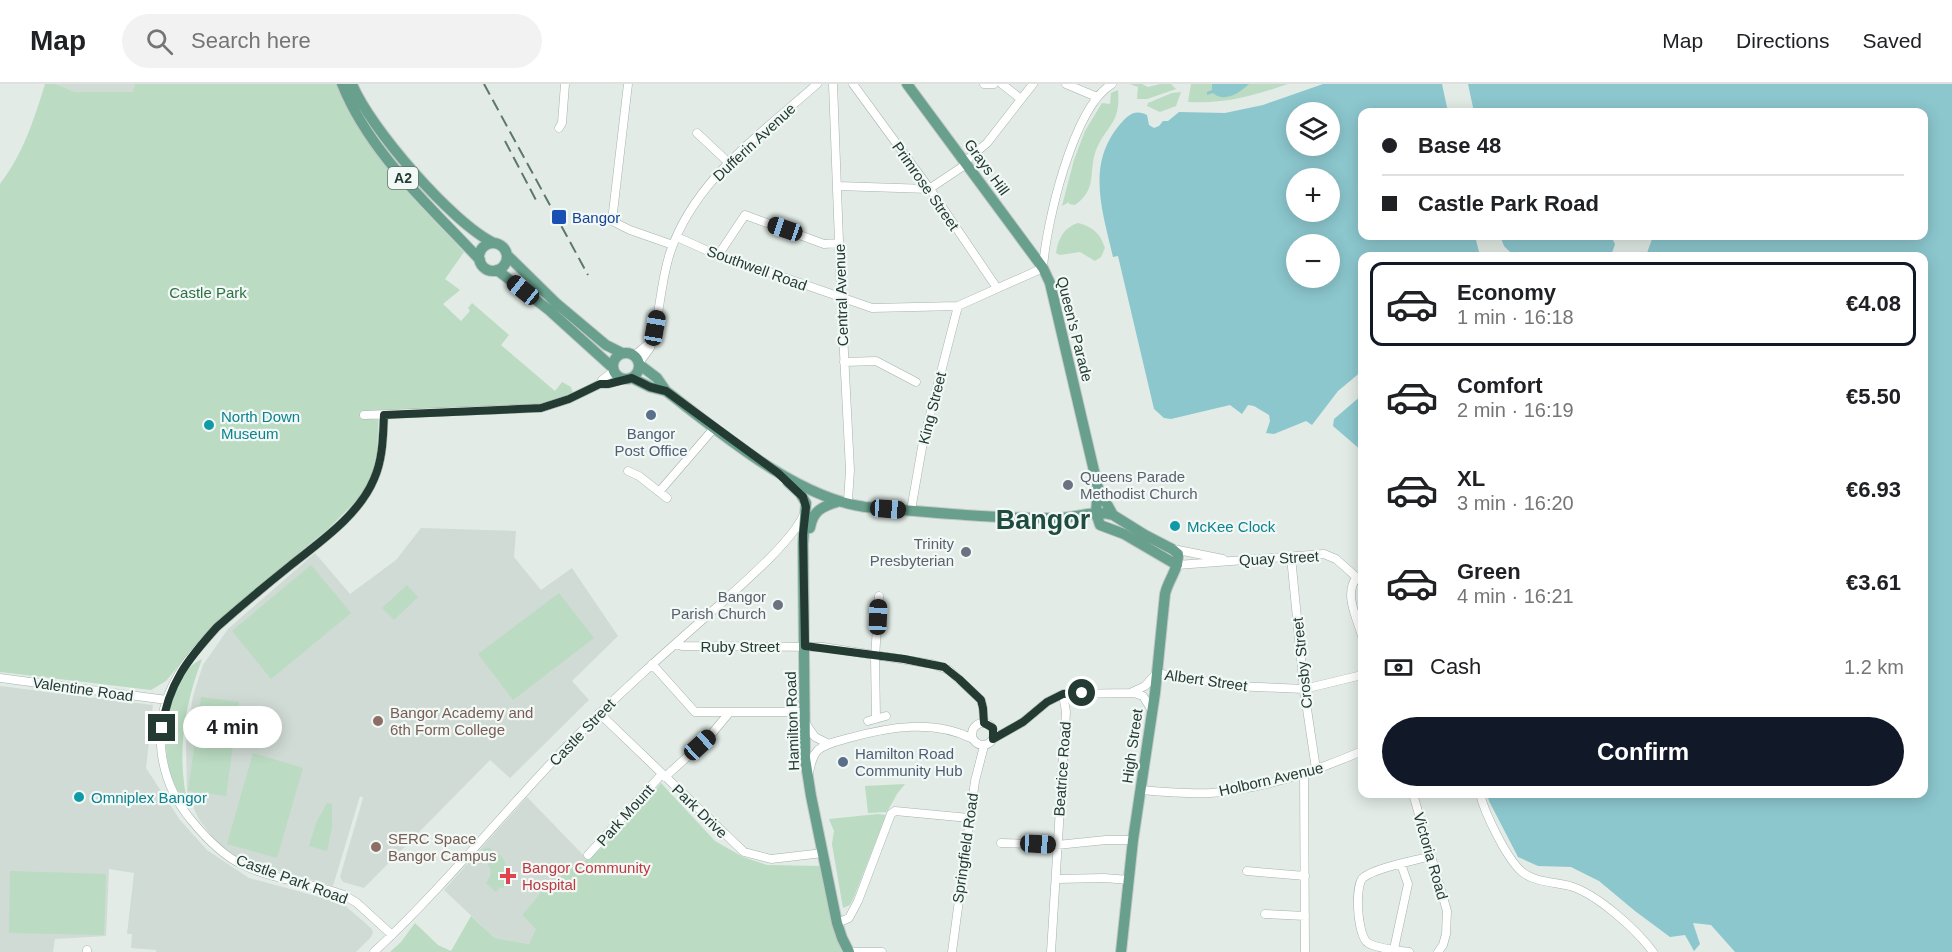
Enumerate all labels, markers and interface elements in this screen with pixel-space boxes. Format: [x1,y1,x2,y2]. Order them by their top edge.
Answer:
search box [122,14,542,68]
text: Map [30,25,86,56]
icon: search [143,25,176,58]
text: Search here [191,28,311,53]
text: Map [1662,29,1703,52]
text: Directions [1736,29,1829,52]
text: Saved [1862,29,1922,52]
street label: Dufferin Avenue [709,100,799,184]
map controls [1286,102,1340,288]
button: layers [1286,102,1340,156]
text: Base 48 [1418,133,1501,158]
street label: Grays Hill [961,136,1013,198]
street label: Primrose Street [889,138,963,234]
road number: A2 [388,167,418,189]
button: + [1286,168,1340,222]
text: Castle Park Road [1418,191,1599,216]
marker: Bangor [550,208,568,226]
place label: Bangor [572,209,620,226]
car [765,215,805,243]
button: − [1286,234,1340,288]
street label: Southwell Road [705,242,809,294]
street label: Central Avenue [831,244,851,346]
car [503,272,543,308]
street label: Queen's Parade [1054,275,1096,383]
icon: car [1385,277,1439,331]
text: Economy [1457,280,1556,305]
park label: Castle Park [169,284,247,301]
text: €4.08 [1846,291,1901,316]
text: 1 min · 16:18 [1457,306,1574,328]
car [643,309,667,347]
street label: King Street [915,369,949,446]
icon: car [1385,370,1439,424]
text: Comfort [1457,373,1543,398]
text: €5.50 [1846,384,1901,409]
text: 2 min · 16:19 [1457,399,1574,421]
place label: North Down Museum [221,408,300,442]
marker: Bangor Post Office [644,408,658,422]
marker: North Down Museum [202,418,216,432]
place label: Bangor Post Office [614,425,688,459]
icon: car [1385,463,1439,517]
text: XL [1457,466,1485,491]
place label: Queens Parade Methodist Church [1080,468,1198,502]
text: €6.93 [1846,477,1901,502]
marker: Queens Parade Methodist Church [1061,478,1075,492]
text: 3 min · 16:20 [1457,492,1574,514]
car [869,499,907,519]
district label: Bangor [996,505,1091,535]
place label: McKee Clock [1187,518,1276,535]
marker: McKee Clock [1168,519,1182,533]
place label: Trinity Presbyterian [870,535,954,569]
marker: Trinity Presbyterian [959,545,973,559]
street label: Quay Street [1239,547,1320,569]
icon: car [1385,556,1439,610]
text: Green [1457,559,1521,584]
text: €3.61 [1846,570,1901,595]
text: 4 min · 16:21 [1457,585,1574,607]
place label: Bangor Parish Church [671,588,766,622]
marker: Bangor Parish Church [771,598,785,612]
car [868,599,888,635]
street label: Crosby Street [1289,616,1315,709]
street label: Ruby Street [700,638,780,655]
icon: cash [1382,651,1415,684]
text: Cash [1430,654,1481,679]
text: 1.2 km [1844,656,1904,678]
street label: Albert Street [1164,666,1249,694]
street label: Hamilton Road [782,671,802,771]
street label: Valentine Road [32,674,134,704]
route start [1068,679,1095,706]
street label: Castle Street [546,694,619,769]
place label: Bangor Academy and 6th Form College [390,704,533,738]
callout: 4 min [183,707,282,749]
street label: High Street [1118,707,1146,784]
route end [148,714,175,741]
marker: Bangor Academy and 6th Form College [371,714,385,728]
text: 4 min [206,716,259,738]
button: Confirm [1382,717,1904,786]
street label: Beatrice Road [1050,721,1074,817]
car [681,726,719,764]
place label: Hamilton Road Community Hub [855,745,963,779]
marker: Hamilton Road Community Hub [836,755,850,769]
street label: Holborn Avenue [1217,759,1325,799]
street label: Park Mount [593,780,658,849]
street label: Park Drive [669,781,731,841]
place label: Omniplex Bangor [91,789,207,806]
marker: Omniplex Bangor [72,790,86,804]
street label: Springfield Road [949,792,981,904]
street label: Victoria Road [1410,811,1452,901]
place label: SERC Space Bangor Campus [388,830,496,864]
car [1020,834,1056,854]
marker: SERC Space Bangor Campus [369,840,383,854]
street label: Castle Park Road [234,851,350,907]
place label: Bangor Community Hospital [522,859,651,893]
marker: Bangor Community Hospital [499,867,517,885]

